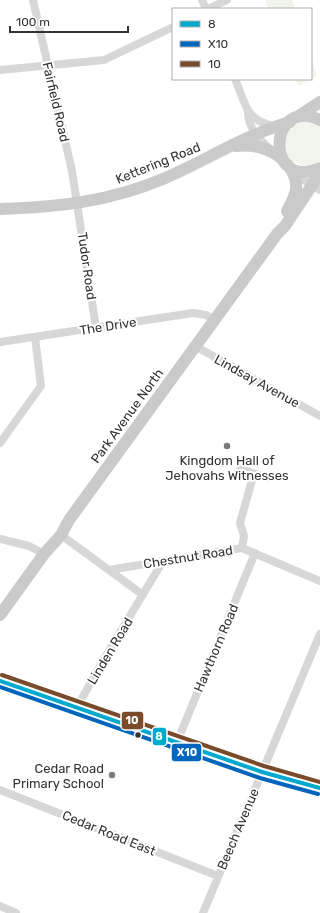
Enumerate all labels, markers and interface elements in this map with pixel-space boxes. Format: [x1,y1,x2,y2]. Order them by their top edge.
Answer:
scale bar [10,8,128,34]
legend [172,8,312,80]
text: 100 m [16,15,50,29]
text: 8 [208,17,216,31]
text: X10 [208,37,228,51]
text: 10 [208,57,221,71]
street label: Fairfield Road [39,60,73,144]
street label: Kettering Road [114,139,203,188]
street label: Tudor Road [75,231,99,301]
street label: The Drive [79,314,137,338]
street label: Lindsay Avenue [212,351,302,411]
street label: Park Avenue North [88,366,166,466]
marker: Kingdom Hall of Jehovahs Witnesses [222,441,232,451]
place label: Kingdom Hall of Jehovahs Witnesses [165,453,289,483]
street label: Chestnut Road [142,543,234,571]
street label: Hawthorn Road [191,602,241,694]
street label: Linden Road [84,615,136,687]
line badge: 10 [121,711,144,730]
text: 10 [126,714,138,727]
line badge: 8 [152,727,167,746]
unlabelled marker [133,730,143,740]
text: 8 [155,730,163,743]
line badge: X10 [171,743,202,762]
text: X10 [177,746,197,759]
place label: Cedar Road Primary School [13,761,104,791]
marker: Cedar Road Primary School [107,770,117,780]
street label: Beech Avenue [214,786,262,872]
street label: Cedar Road East [60,807,158,859]

